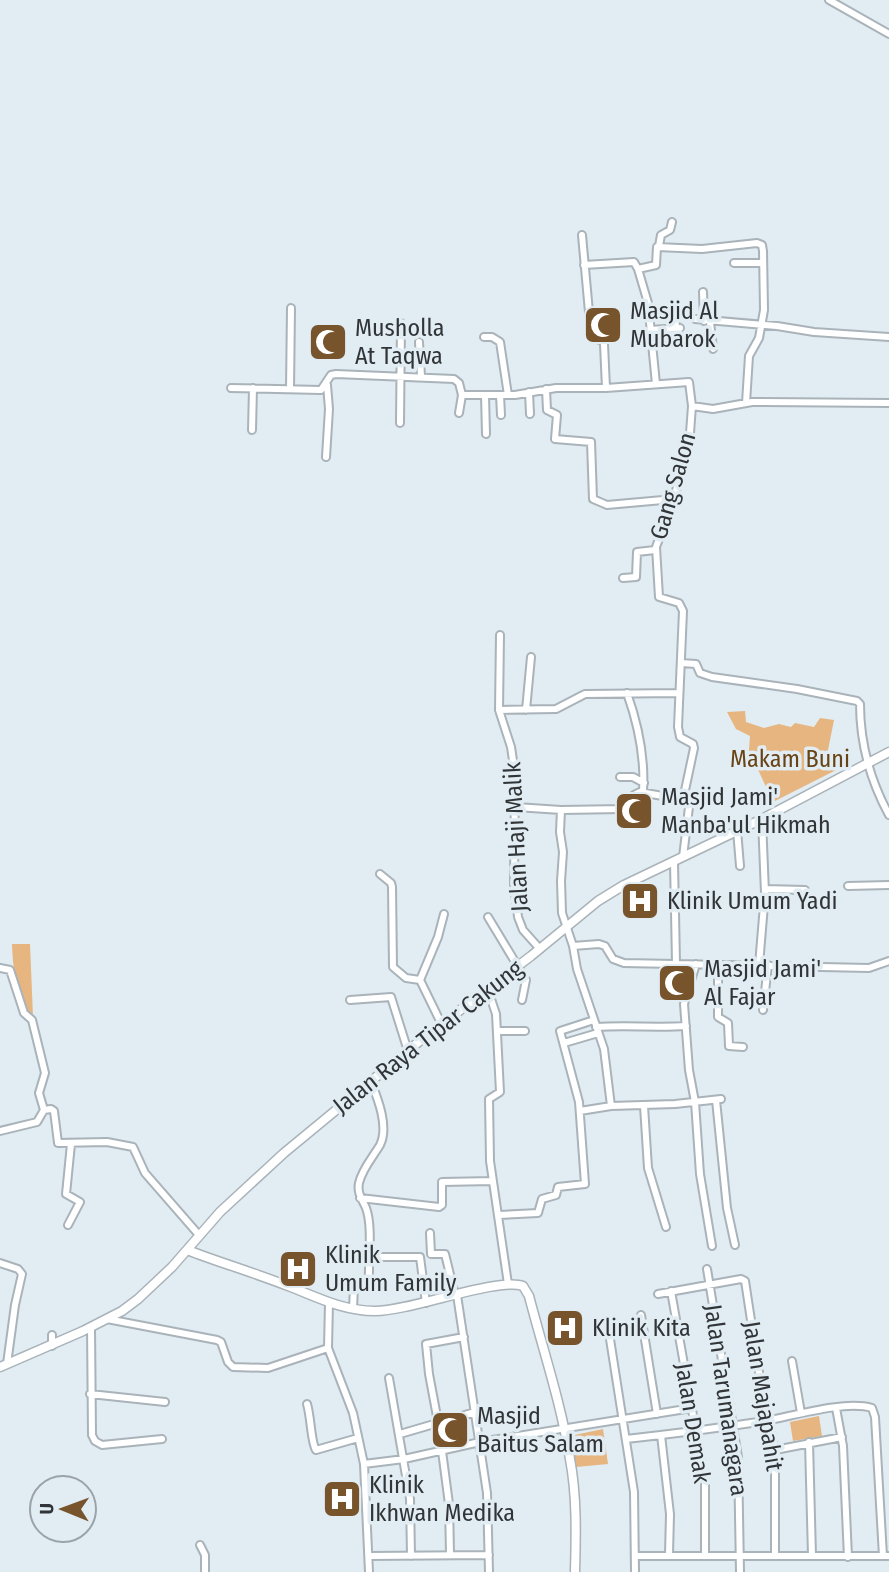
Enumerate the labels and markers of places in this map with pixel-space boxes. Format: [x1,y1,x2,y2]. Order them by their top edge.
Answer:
place label: Masjid Al Mubarok [630,297,718,353]
mosque icon: Masjid Al Mubarok [582,304,624,346]
place label: Musholla At Taqwa [355,314,444,370]
mosque icon: Musholla At Taqwa [307,321,349,363]
place label: Masjid Jami' Manba'ul Hikmah [661,783,831,839]
mosque icon: Masjid Jami' Manba'ul Hikmah [613,790,655,832]
hospital icon: Klinik Umum Yadi [619,880,661,922]
place label: Klinik Umum Yadi [667,887,838,915]
place label: Masjid Jami' Al Fajar [704,955,821,1011]
mosque icon: Masjid Jami' Al Fajar [656,962,698,1004]
place label: Klinik Umum Family [325,1241,457,1297]
hospital icon: Klinik Umum Family [277,1248,319,1290]
hospital icon: Klinik Kita [544,1307,586,1349]
place label: Klinik Kita [592,1314,691,1342]
place label: Masjid Baitus Salam [477,1402,604,1458]
mosque icon: Masjid Baitus Salam [429,1409,471,1451]
place label: Klinik Ikhwan Medika [369,1471,515,1527]
hospital icon: Klinik Ikhwan Medika [321,1478,363,1520]

